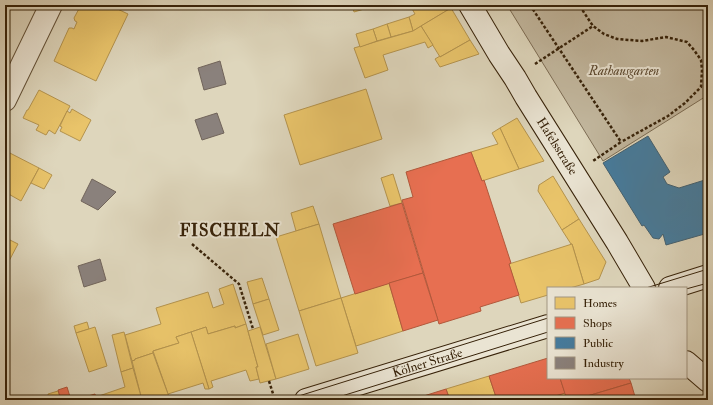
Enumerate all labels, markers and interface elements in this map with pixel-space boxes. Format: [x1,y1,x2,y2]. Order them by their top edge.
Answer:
park label: Rathausgarten [588,63,659,79]
street label: Hafelsstraße [533,115,581,179]
district label: FISCHELN [179,220,281,241]
legend [547,287,687,379]
text: Homes [583,296,617,311]
text: Shops [583,316,612,331]
text: Public [583,336,613,351]
street label: Kölner Straße [391,344,465,381]
text: Industry [583,356,625,371]

